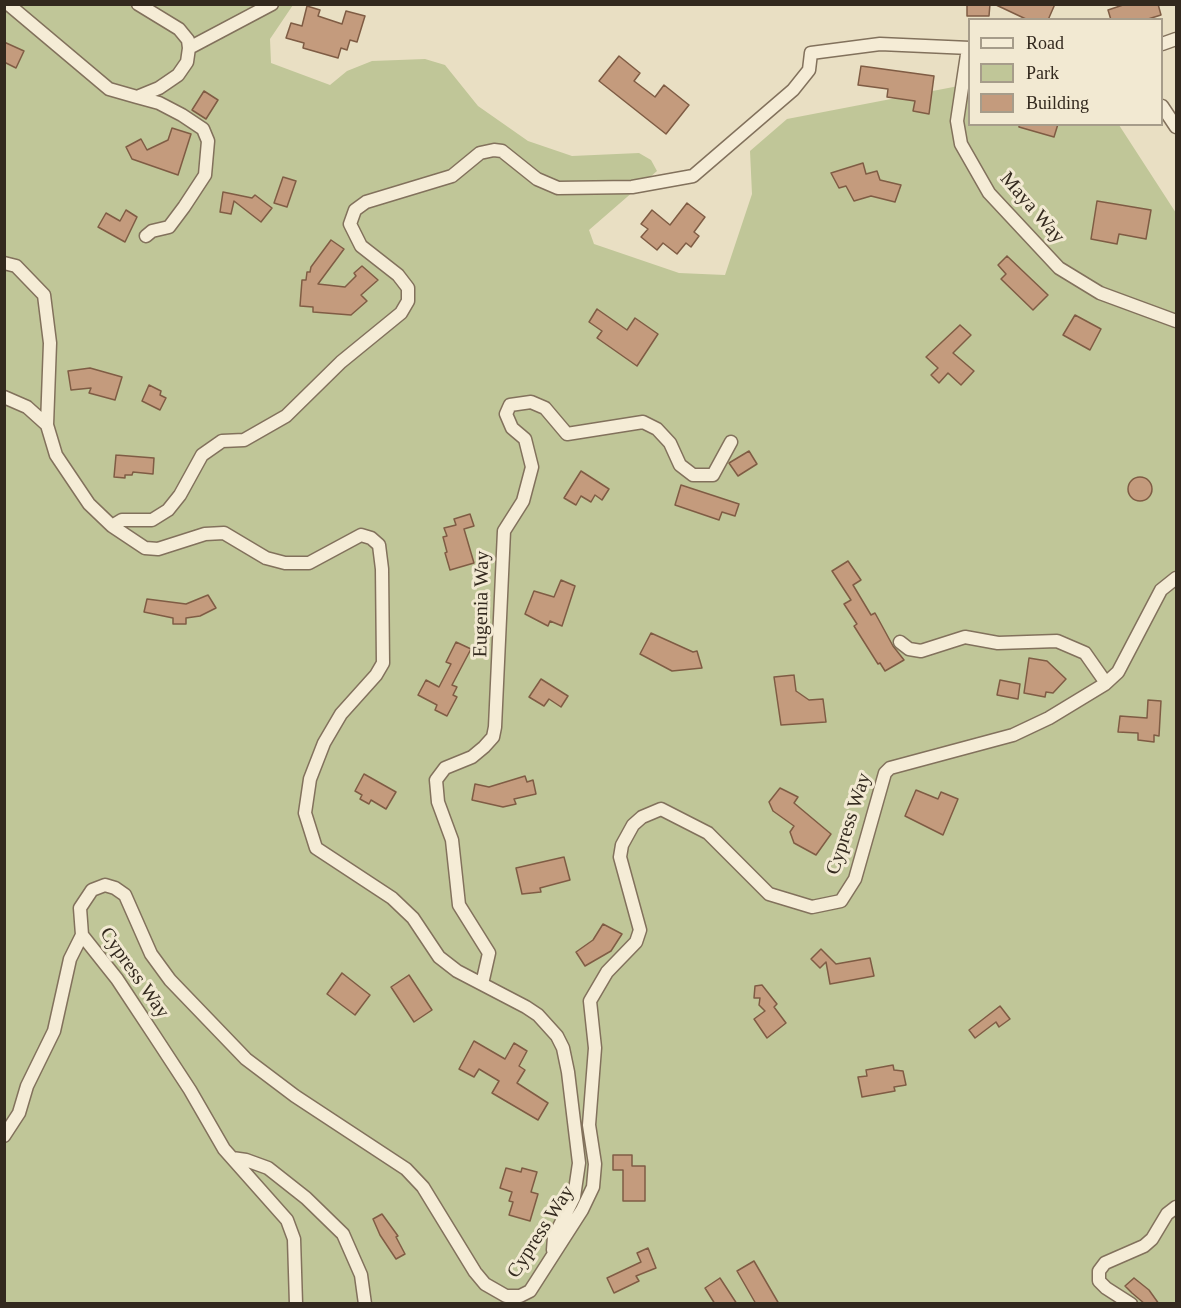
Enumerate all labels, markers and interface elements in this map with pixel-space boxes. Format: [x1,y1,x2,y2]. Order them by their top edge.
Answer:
legend [968,18,1163,126]
text: Road [1026,33,1064,53]
text: Park [1026,63,1059,83]
text: Building [1026,93,1089,113]
street label: Maya Way [995,167,1069,249]
street label: Eugenia Way [469,550,495,658]
street label: Cypress Way [821,770,877,878]
street label: Cypress Way [94,923,174,1023]
street label: Cypress Way [502,1181,580,1283]

